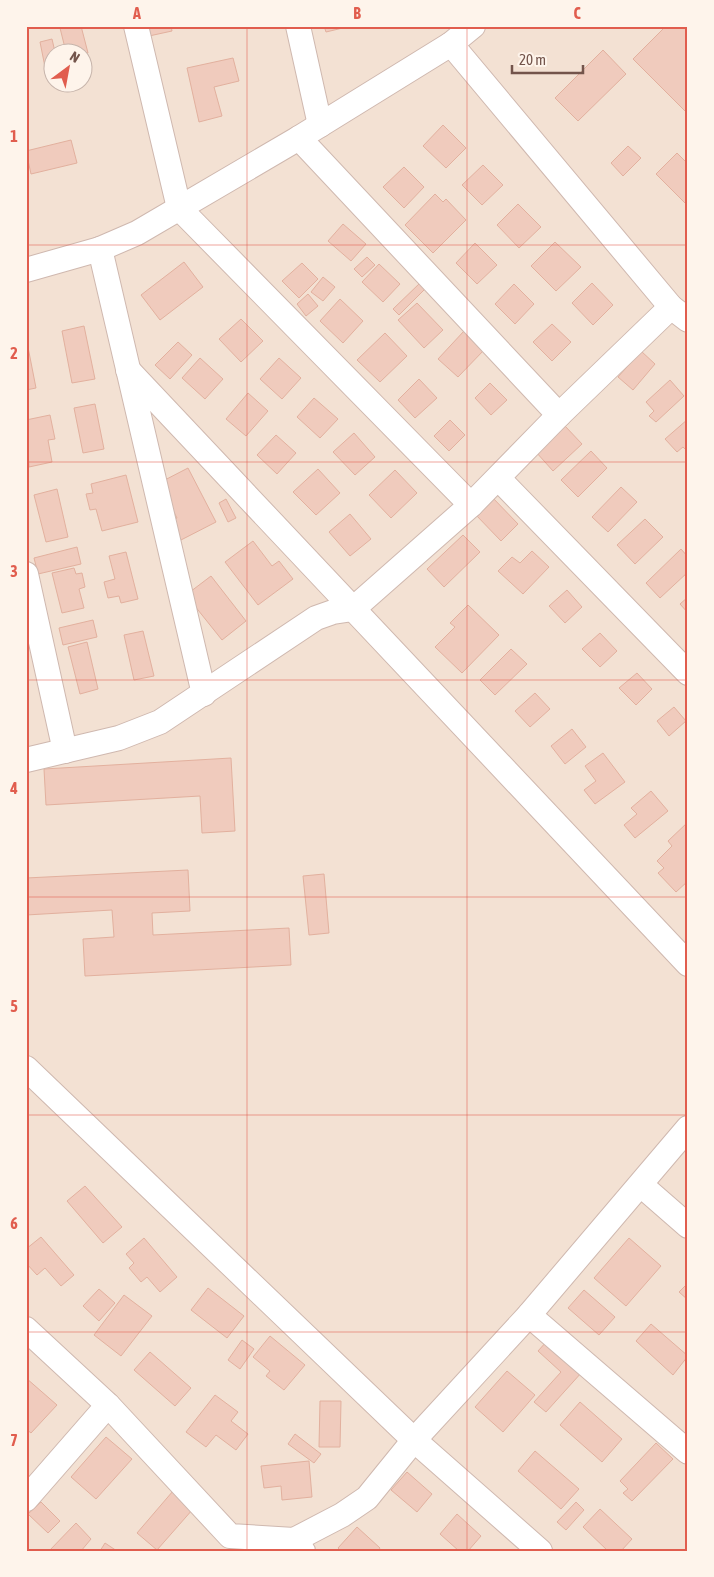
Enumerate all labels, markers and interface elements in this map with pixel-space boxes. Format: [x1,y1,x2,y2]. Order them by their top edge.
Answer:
text: A [132,4,141,22]
text: B [353,4,361,22]
text: C [573,4,581,22]
north arrow [42,42,92,92]
scale bar [512,42,583,74]
text: N [67,48,83,66]
text: 20 m [519,51,546,68]
text: 1 [10,127,18,145]
text: 2 [10,344,18,362]
text: 3 [10,562,18,580]
text: 4 [9,779,18,797]
text: 5 [10,997,18,1015]
text: 6 [10,1214,18,1232]
text: 7 [10,1431,18,1449]

